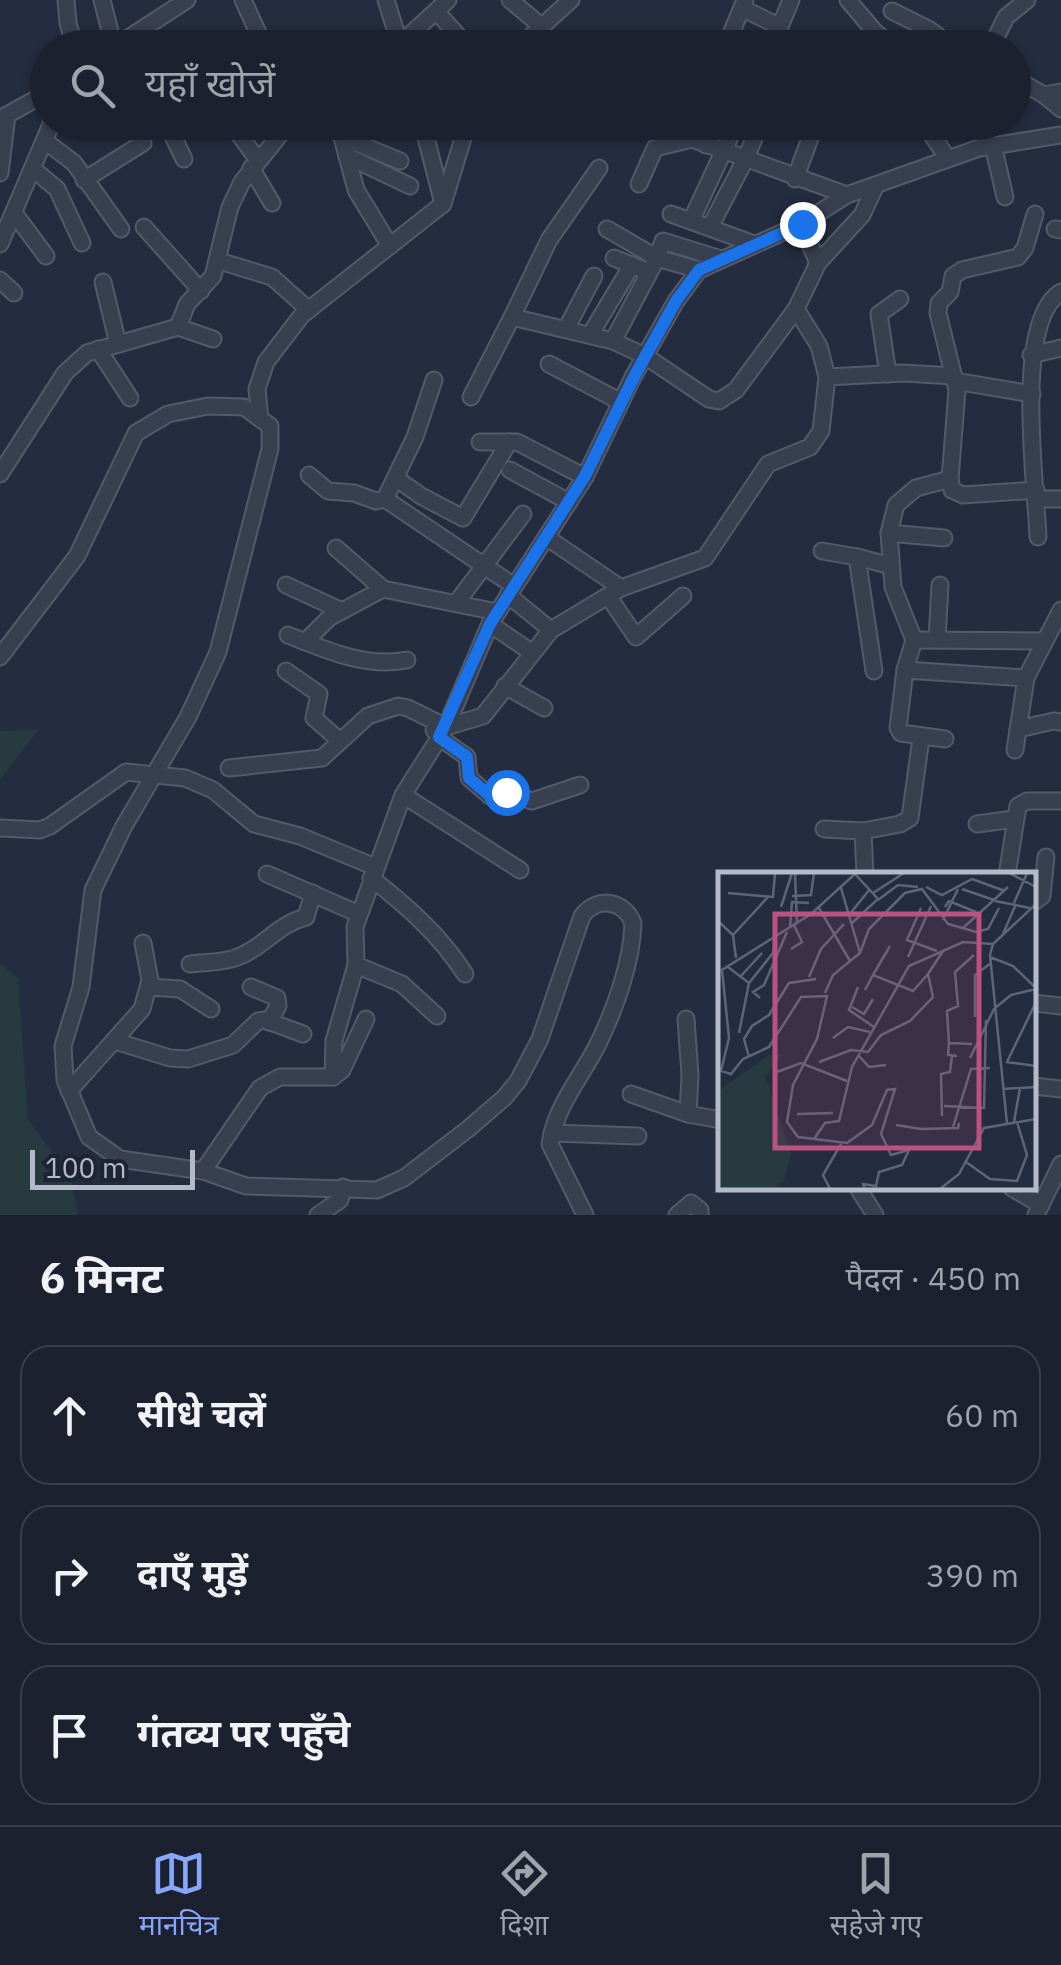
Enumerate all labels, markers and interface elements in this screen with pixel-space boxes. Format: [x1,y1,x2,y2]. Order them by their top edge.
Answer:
search box [30,30,1031,140]
icon: search [65,58,120,113]
text: यहाँ खोजें [145,58,275,107]
route end [780,202,826,248]
route start [484,770,530,816]
inset map [718,872,1036,1190]
scale bar [30,1145,195,1190]
text: 100 m [45,1149,126,1186]
text: 6 मिनट [40,1250,163,1305]
text: पैदल · 450 m [846,1257,1021,1299]
icon: ahead [42,1388,97,1443]
text: सीधे चलें [137,1388,266,1437]
text: 60 m [945,1394,1019,1436]
icon: right [42,1548,97,1603]
text: दाएँ मुड़ें [137,1548,248,1597]
text: 390 m [926,1554,1019,1596]
icon: arrive [42,1708,97,1763]
text: गंतव्य पर पहुँचे [137,1708,350,1757]
tab: मानचित्र [139,1846,219,1946]
tab: दिशा [497,1846,552,1946]
tab: सहेजे गए [830,1846,922,1946]

